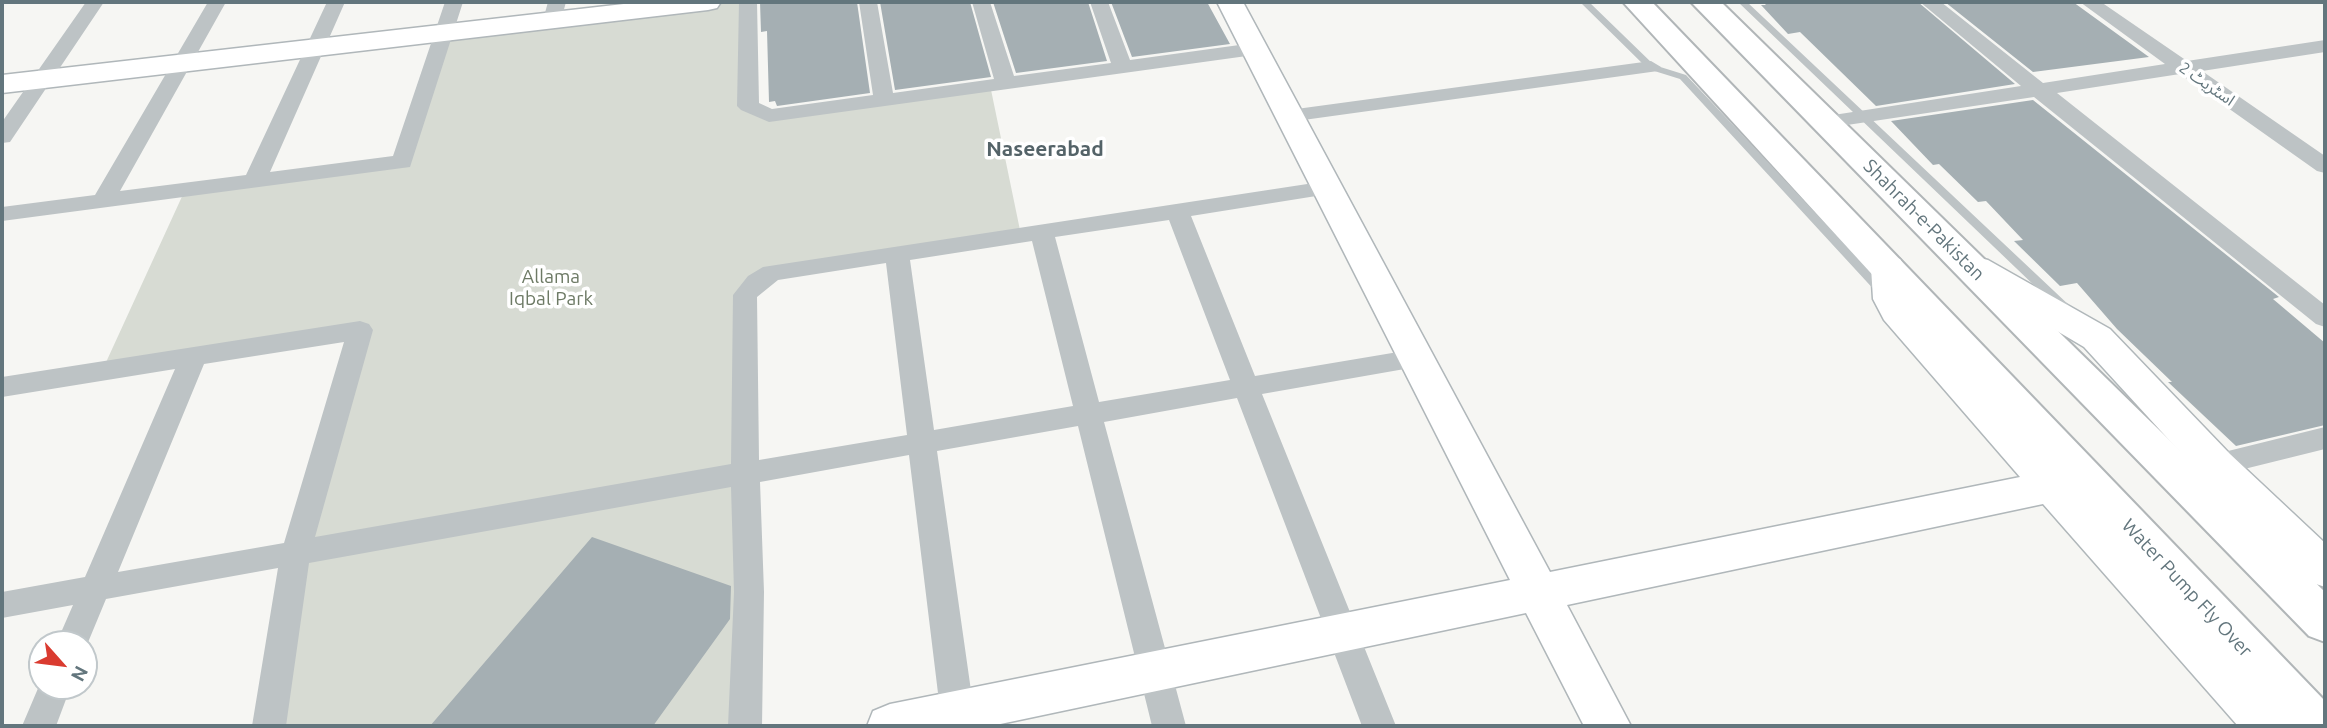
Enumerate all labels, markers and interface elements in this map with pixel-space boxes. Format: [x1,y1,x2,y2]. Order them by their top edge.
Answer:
street label: اسٹریٹ 2 [2176,58,2238,110]
district label: Naseerabad [986,136,1104,162]
street label: Shahrah-e-Pakistan [1859,155,1989,285]
park label: Allama Iqbal Park [509,266,593,310]
street label: Water Pump Fly Over [2117,514,2257,662]
north arrow [28,630,98,700]
text: N [67,662,93,685]

